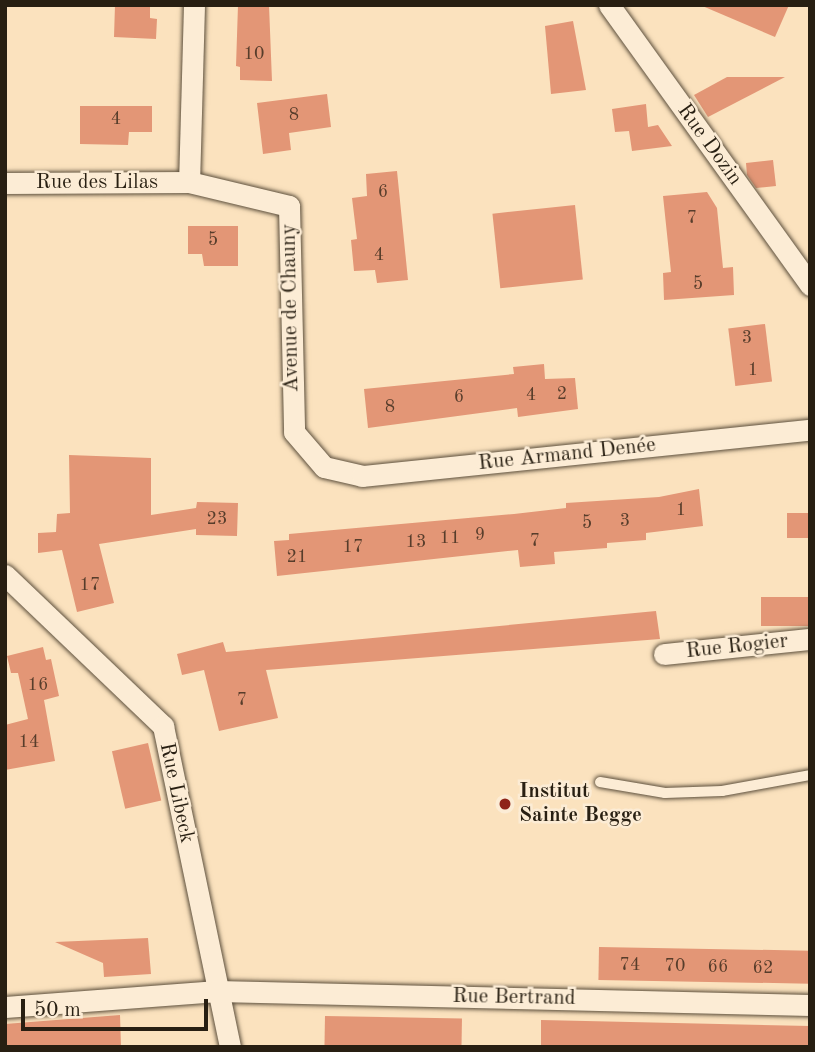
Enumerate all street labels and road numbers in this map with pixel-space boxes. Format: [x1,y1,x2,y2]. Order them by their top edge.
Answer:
street label: Rue Dozin [671,99,747,191]
street label: Rue des Lilas [36,170,158,196]
street label: Avenue de Chauny [277,223,305,393]
street label: Rue Armand Denée [477,433,657,477]
street label: Rue Rogier [685,629,789,665]
street label: Rue Libeck [153,740,199,846]
street label: Rue Bertrand [452,984,576,1012]

